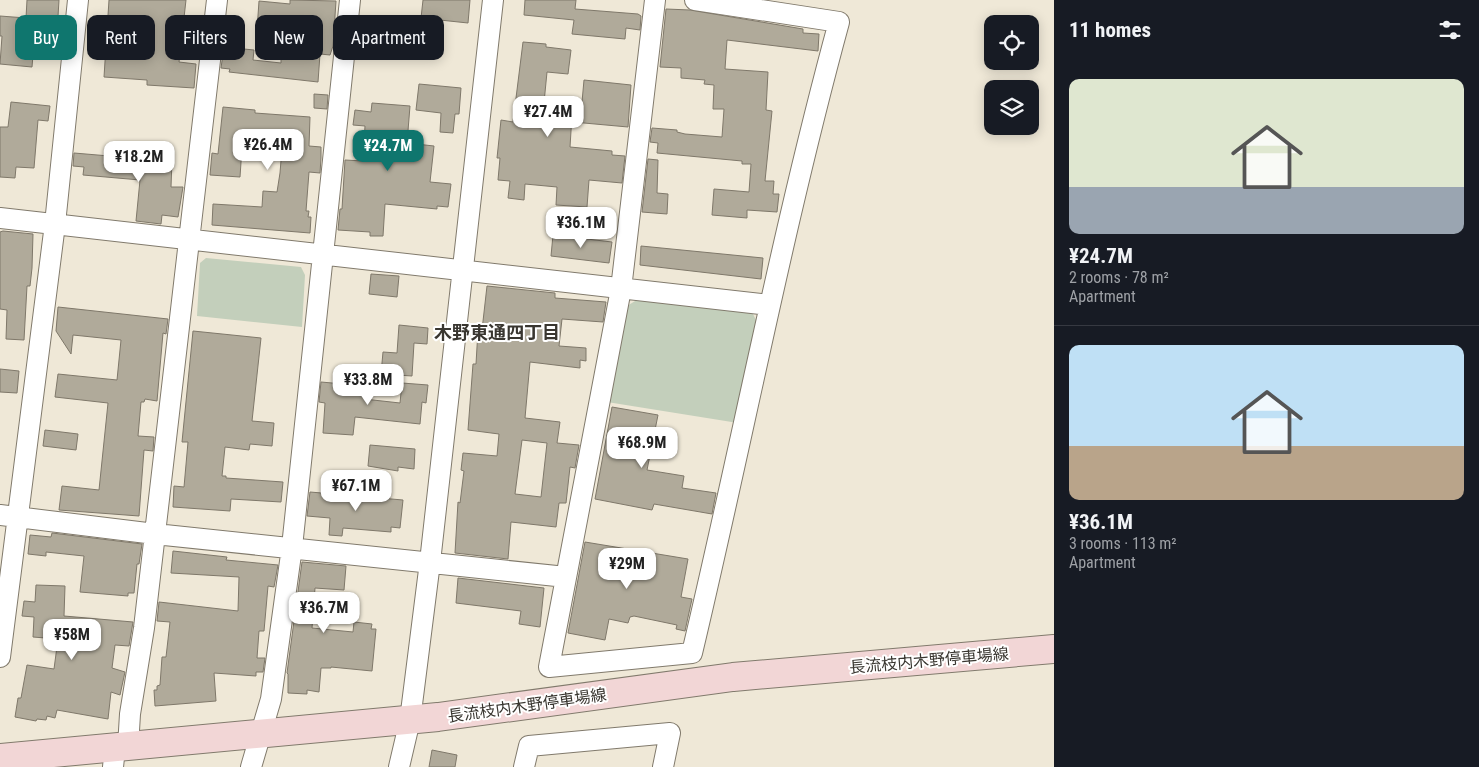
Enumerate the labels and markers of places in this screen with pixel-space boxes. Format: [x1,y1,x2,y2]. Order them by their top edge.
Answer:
pin: ¥27.4M [507,96,589,138]
pin: ¥26.4M [227,128,309,171]
pin: ¥24.7M [347,130,429,172]
pin: ¥18.2M [98,140,180,183]
pin: ¥36.1M [540,206,622,249]
pin: ¥33.8M [327,364,409,406]
pin: ¥68.9M [601,426,683,469]
pin: ¥67.1M [315,470,397,512]
pin: ¥29M [597,548,657,590]
pin: ¥36.7M [283,592,365,634]
pin: ¥58M [42,618,102,661]

